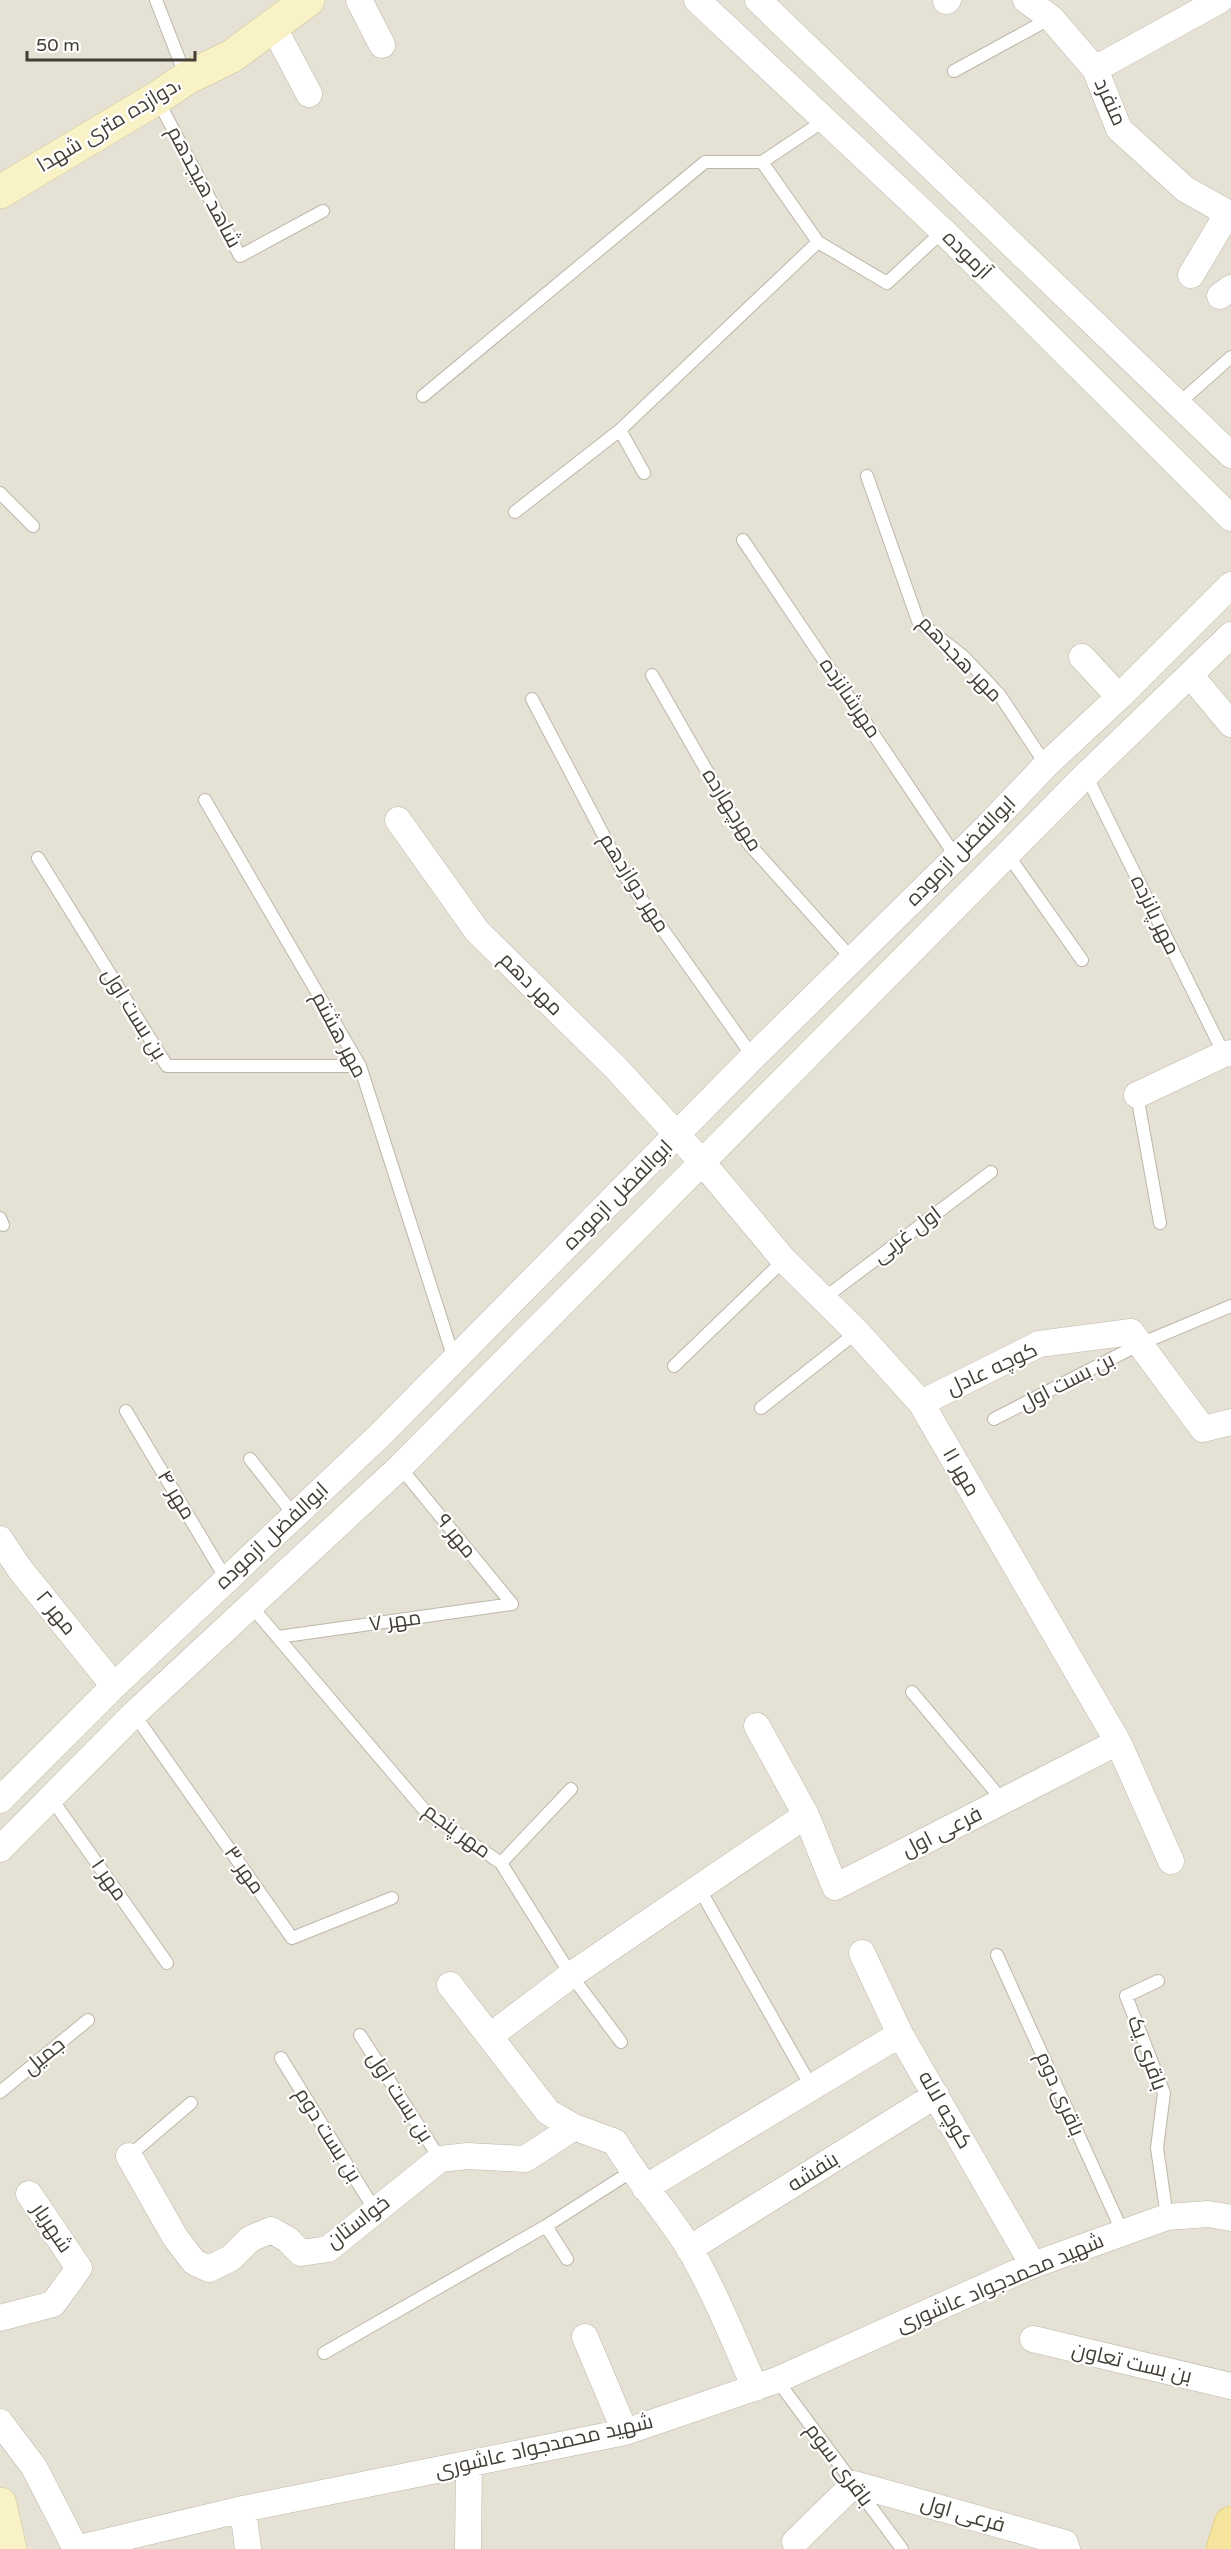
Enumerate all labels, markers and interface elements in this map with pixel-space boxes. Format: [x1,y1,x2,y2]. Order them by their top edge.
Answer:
scale bar [27,24,195,62]
text: 50 m [36,34,80,56]
street label: دوازده متری شهدا، [32,72,186,178]
street label: منفرد [1089,74,1131,130]
street label: شاهد هیجدهم [161,122,247,253]
street label: آزموده [937,225,997,285]
street label: مهر هجدهم [912,611,1007,708]
street label: مهرشانزده [814,653,886,743]
street label: مهرچهارده [696,764,767,857]
street label: ابوالفضل ازموده [901,791,1021,911]
street label: مهر دوازدهم [593,829,674,938]
street label: مهر پانزده [1124,871,1185,959]
street label: مهر دهم [493,947,568,1022]
street label: بن بست اول [96,964,172,1064]
street label: مهر هشتم [305,988,372,1083]
street label: ابوالفضل ازموده [558,1135,678,1255]
street label: اول غربی [868,1201,946,1269]
street label: کوچه عادل [943,1337,1042,1402]
street label: بن بست اول [1015,1347,1119,1417]
street label: مهر ۱۱ [937,1443,985,1501]
street label: مهر ۴ [152,1466,200,1524]
street label: ابوالفضل ازموده [210,1477,334,1595]
street label: مهر ۹ [431,1509,481,1563]
street label: مهر ۲ [30,1586,82,1640]
street label: مهر ۷ [367,1605,423,1637]
street label: مهر پنجم [418,1798,496,1865]
street label: فرعی اول [898,1801,986,1863]
street label: مهر ۳ [218,1841,270,1899]
street label: مهر ۱ [86,1854,132,1906]
street label: باقری یک [1122,2012,1172,2094]
street label: جمیل [18,2032,70,2080]
street label: بن بست اول [361,2047,439,2147]
street label: باقری دوم [1029,2048,1090,2141]
street label: کوچه لاله [912,2067,977,2154]
street label: بن بست دوم [288,2083,367,2187]
street label: بنفشه [783,2147,843,2197]
street label: خواستان [321,2190,395,2254]
street label: شهریار [26,2197,78,2258]
street label: شهید محمدجواد عاشوری [892,2228,1108,2338]
street label: بن‌ بست تعاون [1069,2337,1195,2389]
street label: شهید محمدجواد عاشوری [432,2409,656,2483]
street label: باقری سوم [799,2418,878,2512]
street label: فرعی اول [918,2490,1008,2538]

